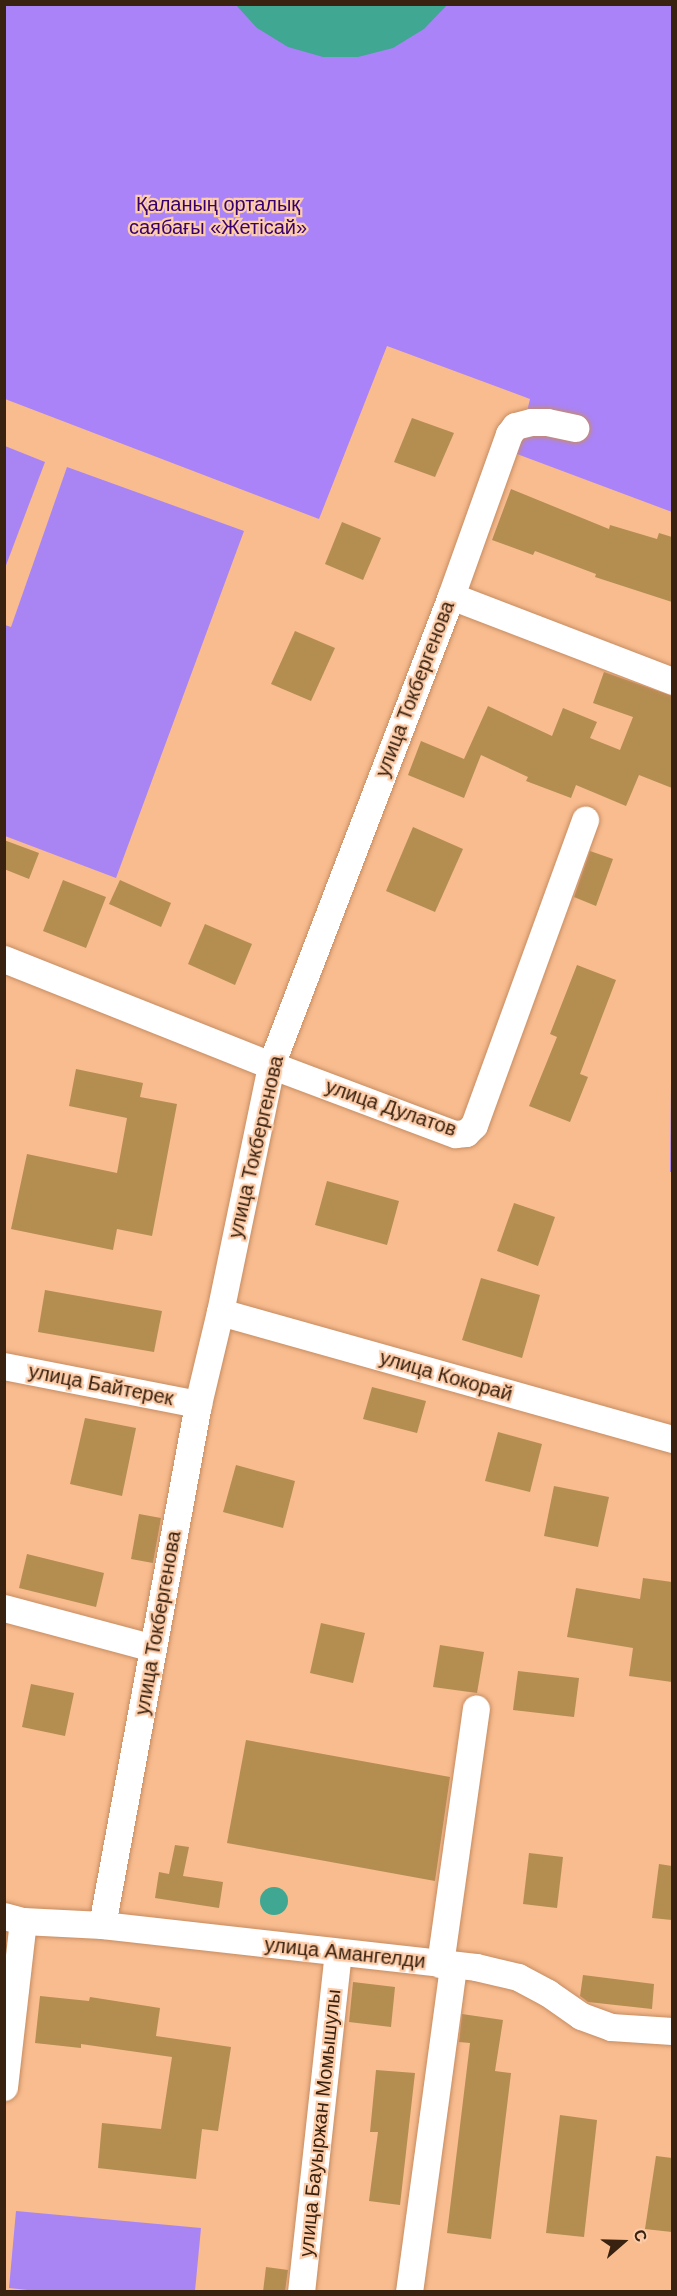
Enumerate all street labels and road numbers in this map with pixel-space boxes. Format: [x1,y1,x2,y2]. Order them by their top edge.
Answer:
street label: улица Токбергенова [370,598,460,780]
street label: улица Токбергенова [223,1053,289,1241]
street label: улица Дулатов [322,1074,460,1142]
street label: улица Кокорай [377,1346,515,1406]
street label: улица Байтерек [27,1359,175,1411]
street label: улица Токбергенова [130,1529,186,1717]
street label: улица Амангелди [263,1933,427,1973]
street label: улица Бауыржан Момышулы [294,1988,346,2258]

